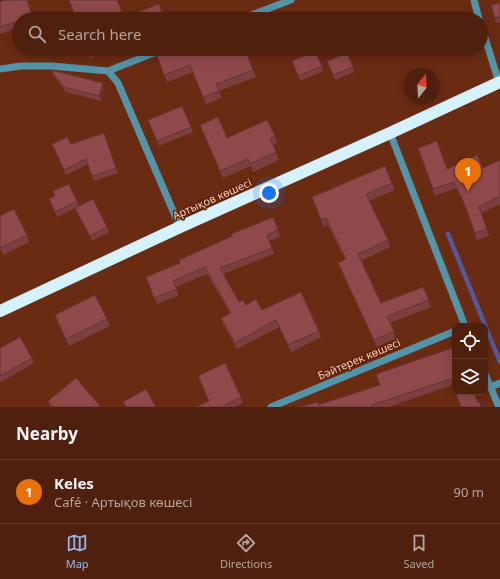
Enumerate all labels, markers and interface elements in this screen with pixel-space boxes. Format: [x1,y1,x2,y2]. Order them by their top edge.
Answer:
search box [12,12,488,56]
icon: search [26,23,48,45]
text: Search here [58,24,141,44]
north arrow [404,68,440,104]
pin: 1 [455,158,481,191]
street label: Артықов көшесі [170,174,254,223]
your location [259,183,279,203]
map controls [452,323,488,395]
button: locate [452,323,488,359]
street label: Бәйтерек көшесі [315,334,403,383]
button: layers [452,359,488,395]
text: Nearby [16,422,78,445]
text: Keles [54,473,94,493]
text: 1 [25,483,33,501]
text: 90 m [454,483,484,501]
text: Café · Артықов көшесі [54,493,192,511]
tab: Map [66,532,89,571]
tab: Directions [220,532,272,571]
tab: Saved [404,532,434,571]

